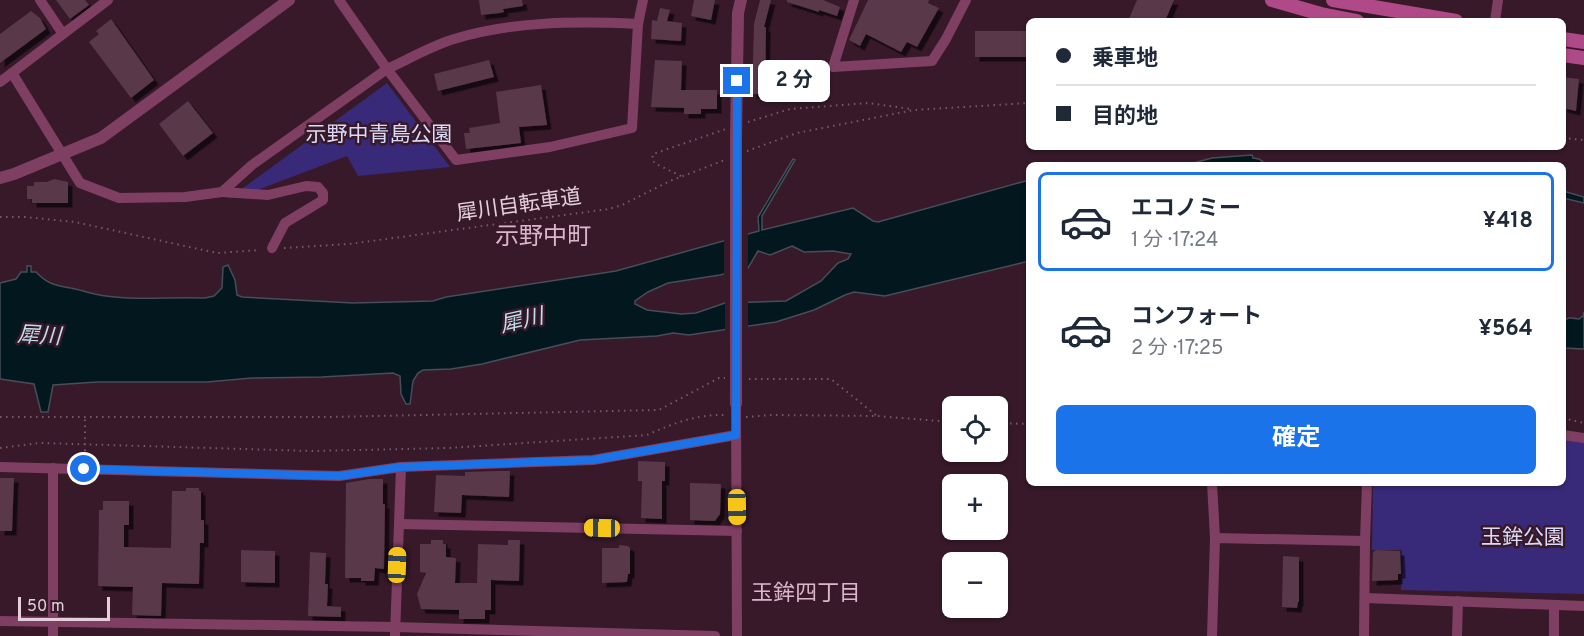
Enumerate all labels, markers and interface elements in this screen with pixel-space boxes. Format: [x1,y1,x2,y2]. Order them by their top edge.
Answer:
text: 乗車地 [1092,46,1158,73]
callout: 2 分 [758,60,830,102]
route end [723,67,750,94]
text: 2 分 [775,68,813,94]
text: 目的地 [1092,104,1158,131]
park label: 示野中青島公園 [306,122,453,149]
street label: 犀川自転車道 [455,184,583,228]
icon: car [1059,195,1113,249]
text: エコノミー [1131,196,1241,223]
text: ¥418 [1483,208,1533,235]
district label: 示野中町 [495,223,591,253]
text: 1 分 · 17:24 [1131,228,1219,254]
water label: 犀川 [498,303,548,340]
icon: car [1059,303,1113,357]
text: コンフォート [1131,304,1262,331]
text: ¥564 [1479,316,1533,343]
water label: 犀川 [16,322,64,352]
text: 2 分 · 17:25 [1131,336,1224,362]
map controls [942,396,1008,618]
button: locate [942,396,1008,462]
button: 確定 [1056,405,1536,474]
route start [70,455,97,482]
button: + [942,474,1008,540]
car [728,489,746,525]
car [584,519,620,537]
park label: 玉鉾公園 [1481,525,1565,552]
car [387,547,407,583]
button: − [942,552,1008,618]
district label: 玉鉾四丁目 [751,581,861,608]
scale bar [18,594,110,622]
text: 50 m [27,597,65,617]

